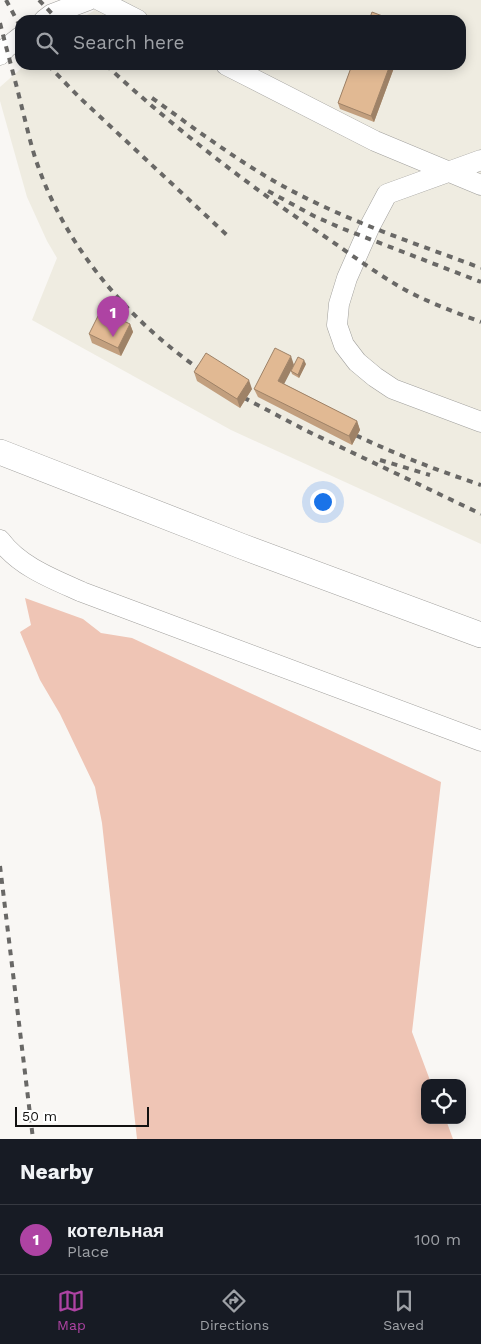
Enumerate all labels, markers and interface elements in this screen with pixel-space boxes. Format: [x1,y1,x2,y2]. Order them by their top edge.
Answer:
search box [15,15,466,70]
icon: search [33,29,61,57]
text: Search here [73,31,184,54]
pin: 1 [97,296,129,337]
your location [310,489,336,515]
map controls [421,1079,466,1124]
button: locate [421,1079,466,1124]
scale bar [15,1104,149,1127]
text: 50 m [22,1108,57,1124]
text: Nearby [20,1159,93,1184]
text: котельная [67,1219,164,1242]
text: 1 [33,1230,39,1249]
text: 100 m [414,1230,461,1249]
text: Place [67,1242,109,1261]
tab: Map [57,1287,86,1333]
tab: Directions [200,1287,269,1333]
tab: Saved [383,1287,424,1333]

